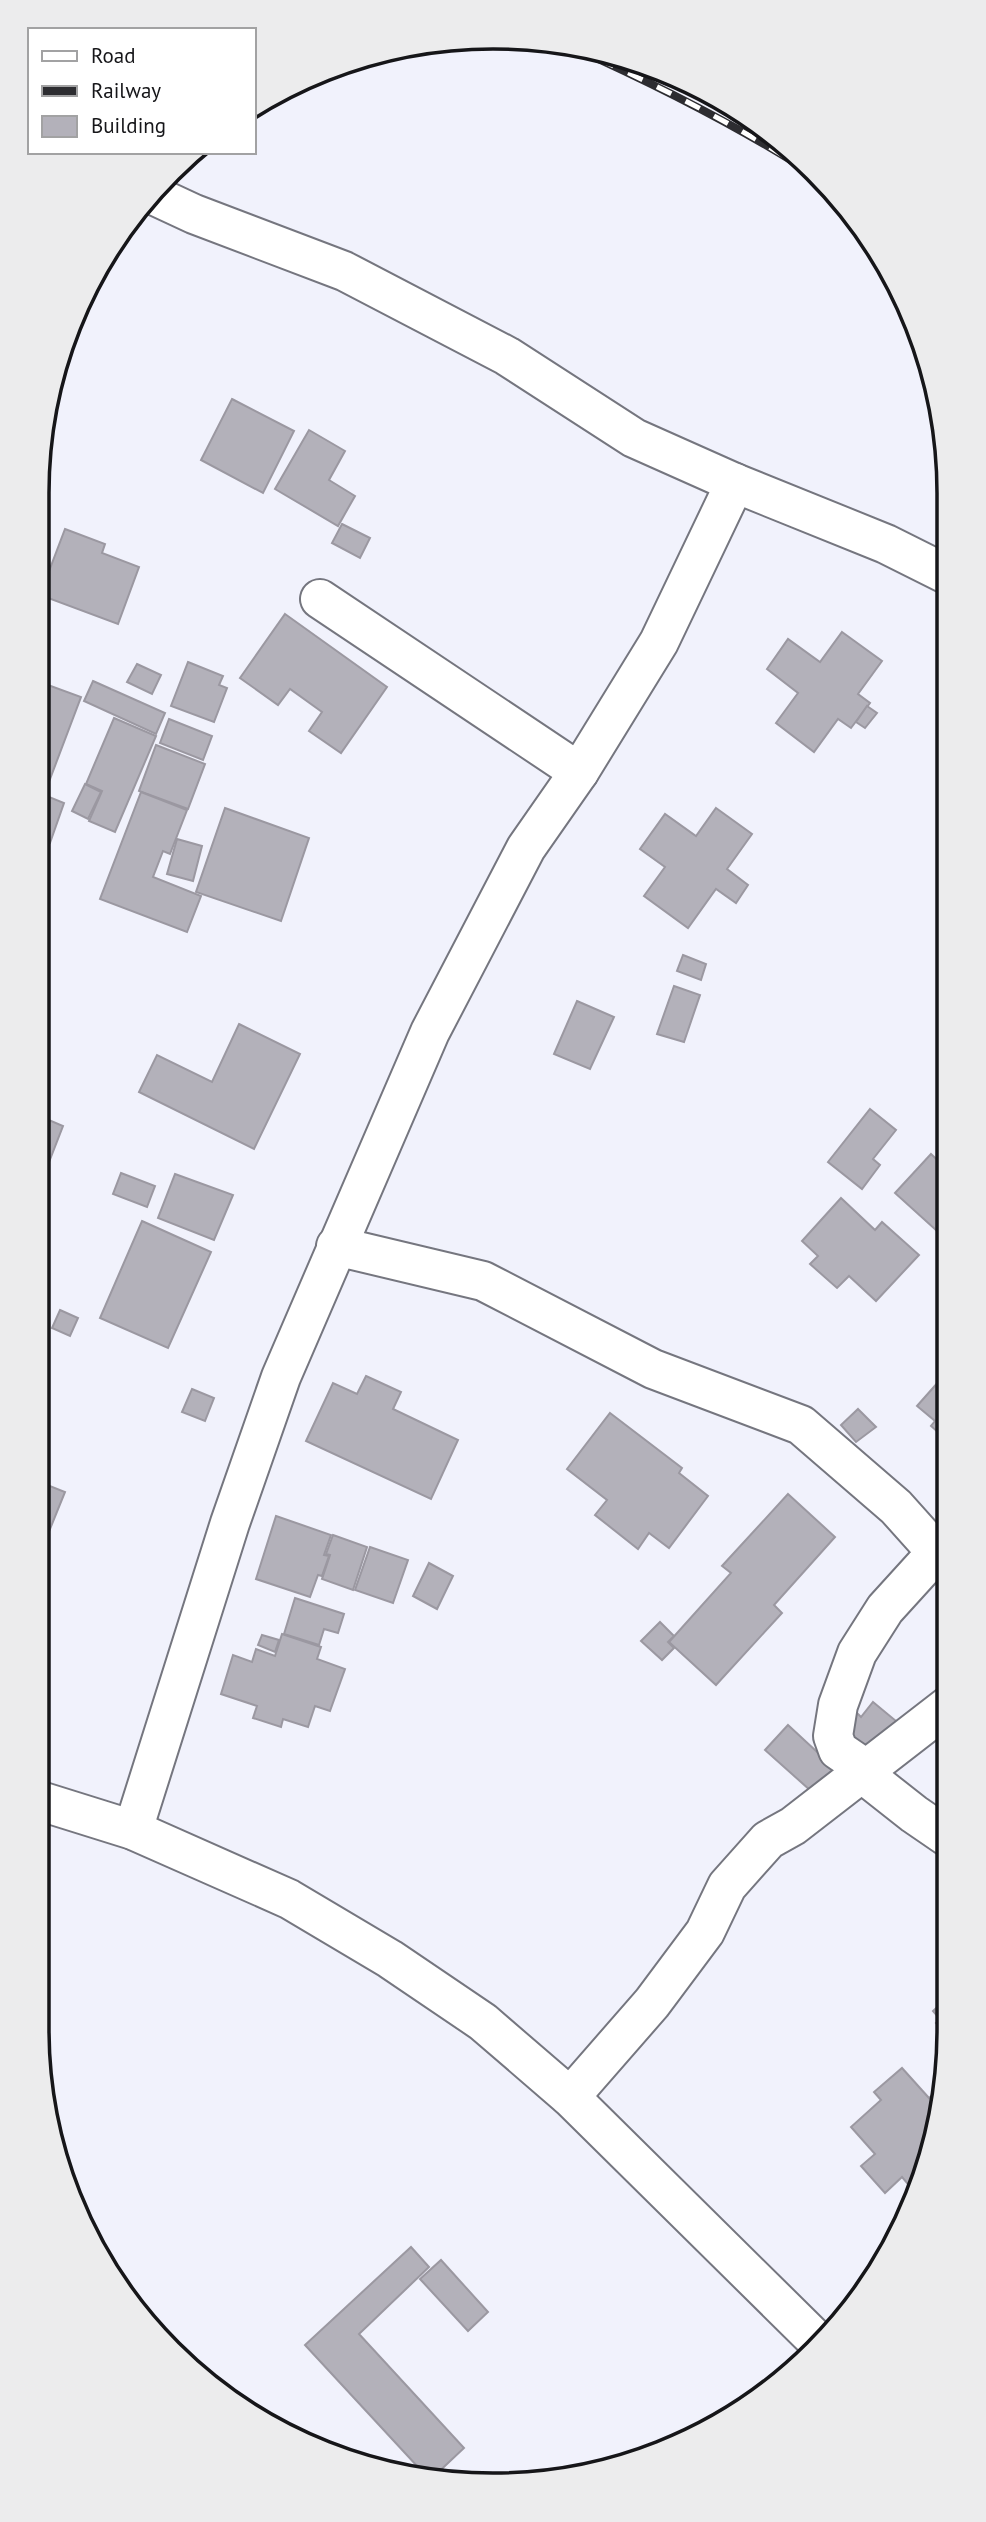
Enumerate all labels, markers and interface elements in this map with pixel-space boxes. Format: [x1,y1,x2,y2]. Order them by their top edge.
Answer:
legend [28,28,256,154]
text: Road [91,42,135,69]
text: Railway [91,77,161,104]
text: Building [91,112,166,139]

